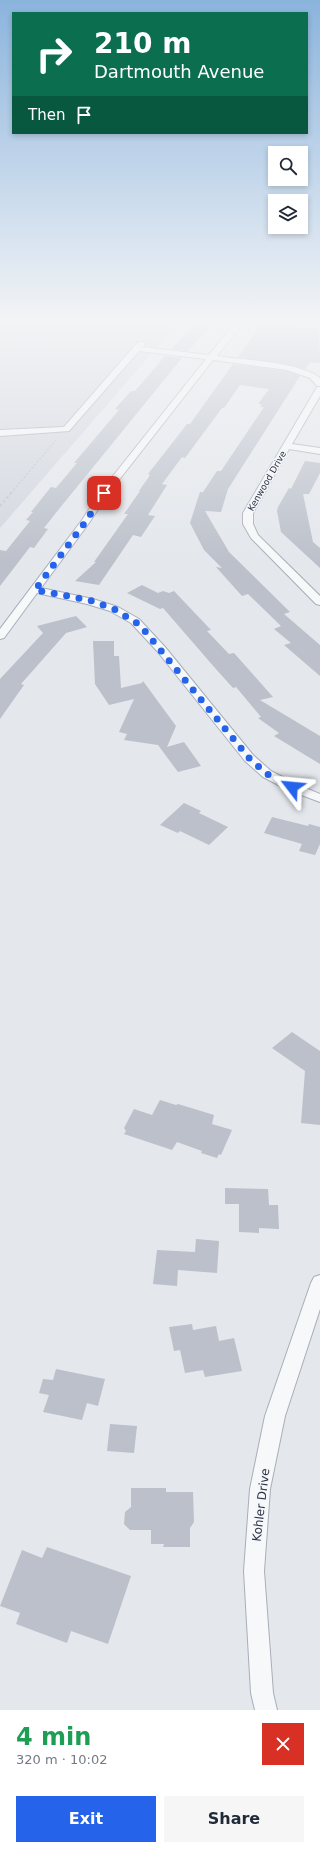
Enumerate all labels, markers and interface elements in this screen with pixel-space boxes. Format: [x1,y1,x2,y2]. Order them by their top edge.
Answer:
text: 210 m [94,27,191,60]
icon: right [28,28,80,80]
text: Dartmouth Avenue [94,61,264,82]
icon: arrive [73,104,95,126]
text: Then [28,106,65,124]
map controls [268,146,308,234]
button: search [268,146,308,186]
button: layers [268,194,308,234]
street label: Kenwood Drive [246,449,288,513]
pin [87,476,121,510]
icon: arrive [93,482,115,504]
position arrow [271,766,313,808]
street label: Kohler Drive [250,1468,272,1542]
text: 4 min [16,1723,91,1751]
button: close [262,1723,304,1765]
text: 320 m · 10:02 [16,1752,107,1767]
button: Exit [16,1796,156,1842]
button: Share [164,1796,304,1842]

